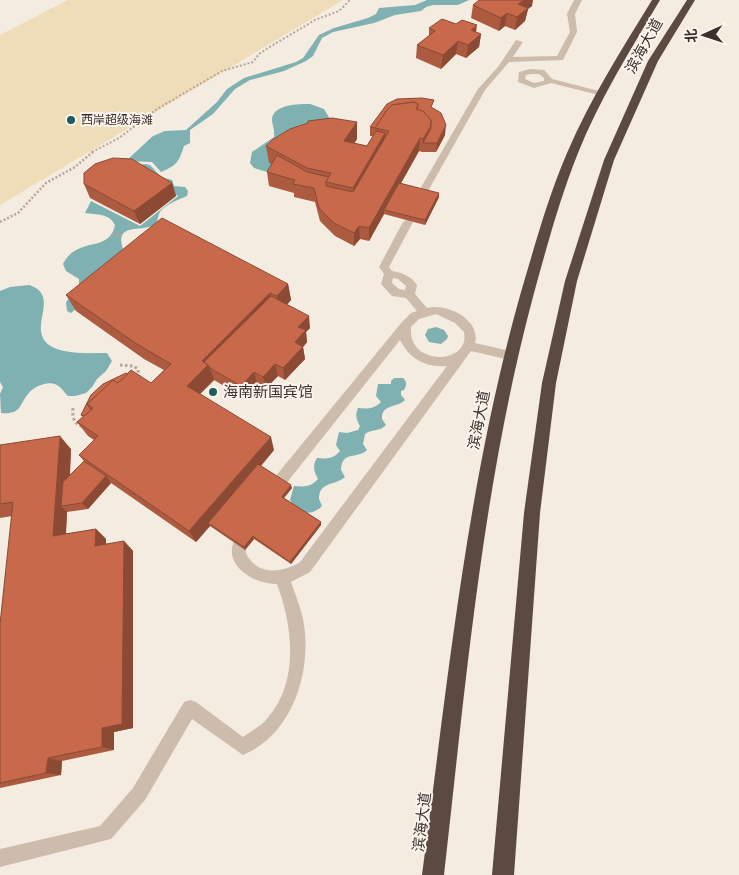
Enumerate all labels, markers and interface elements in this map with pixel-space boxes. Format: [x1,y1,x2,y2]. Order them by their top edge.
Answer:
north arrow [679,10,729,60]
street label: 滨海大道 [620,14,667,77]
text: 北 [681,28,700,43]
place label: 西岸超级海滩 [81,111,153,128]
marker: 西岸超级海滩 [65,114,77,126]
place label: 海南新国宾馆 [223,381,313,402]
marker: 海南新国宾馆 [207,386,219,398]
street label: 滨海大道 [462,388,495,451]
street label: 滨海大道 [407,791,436,853]

